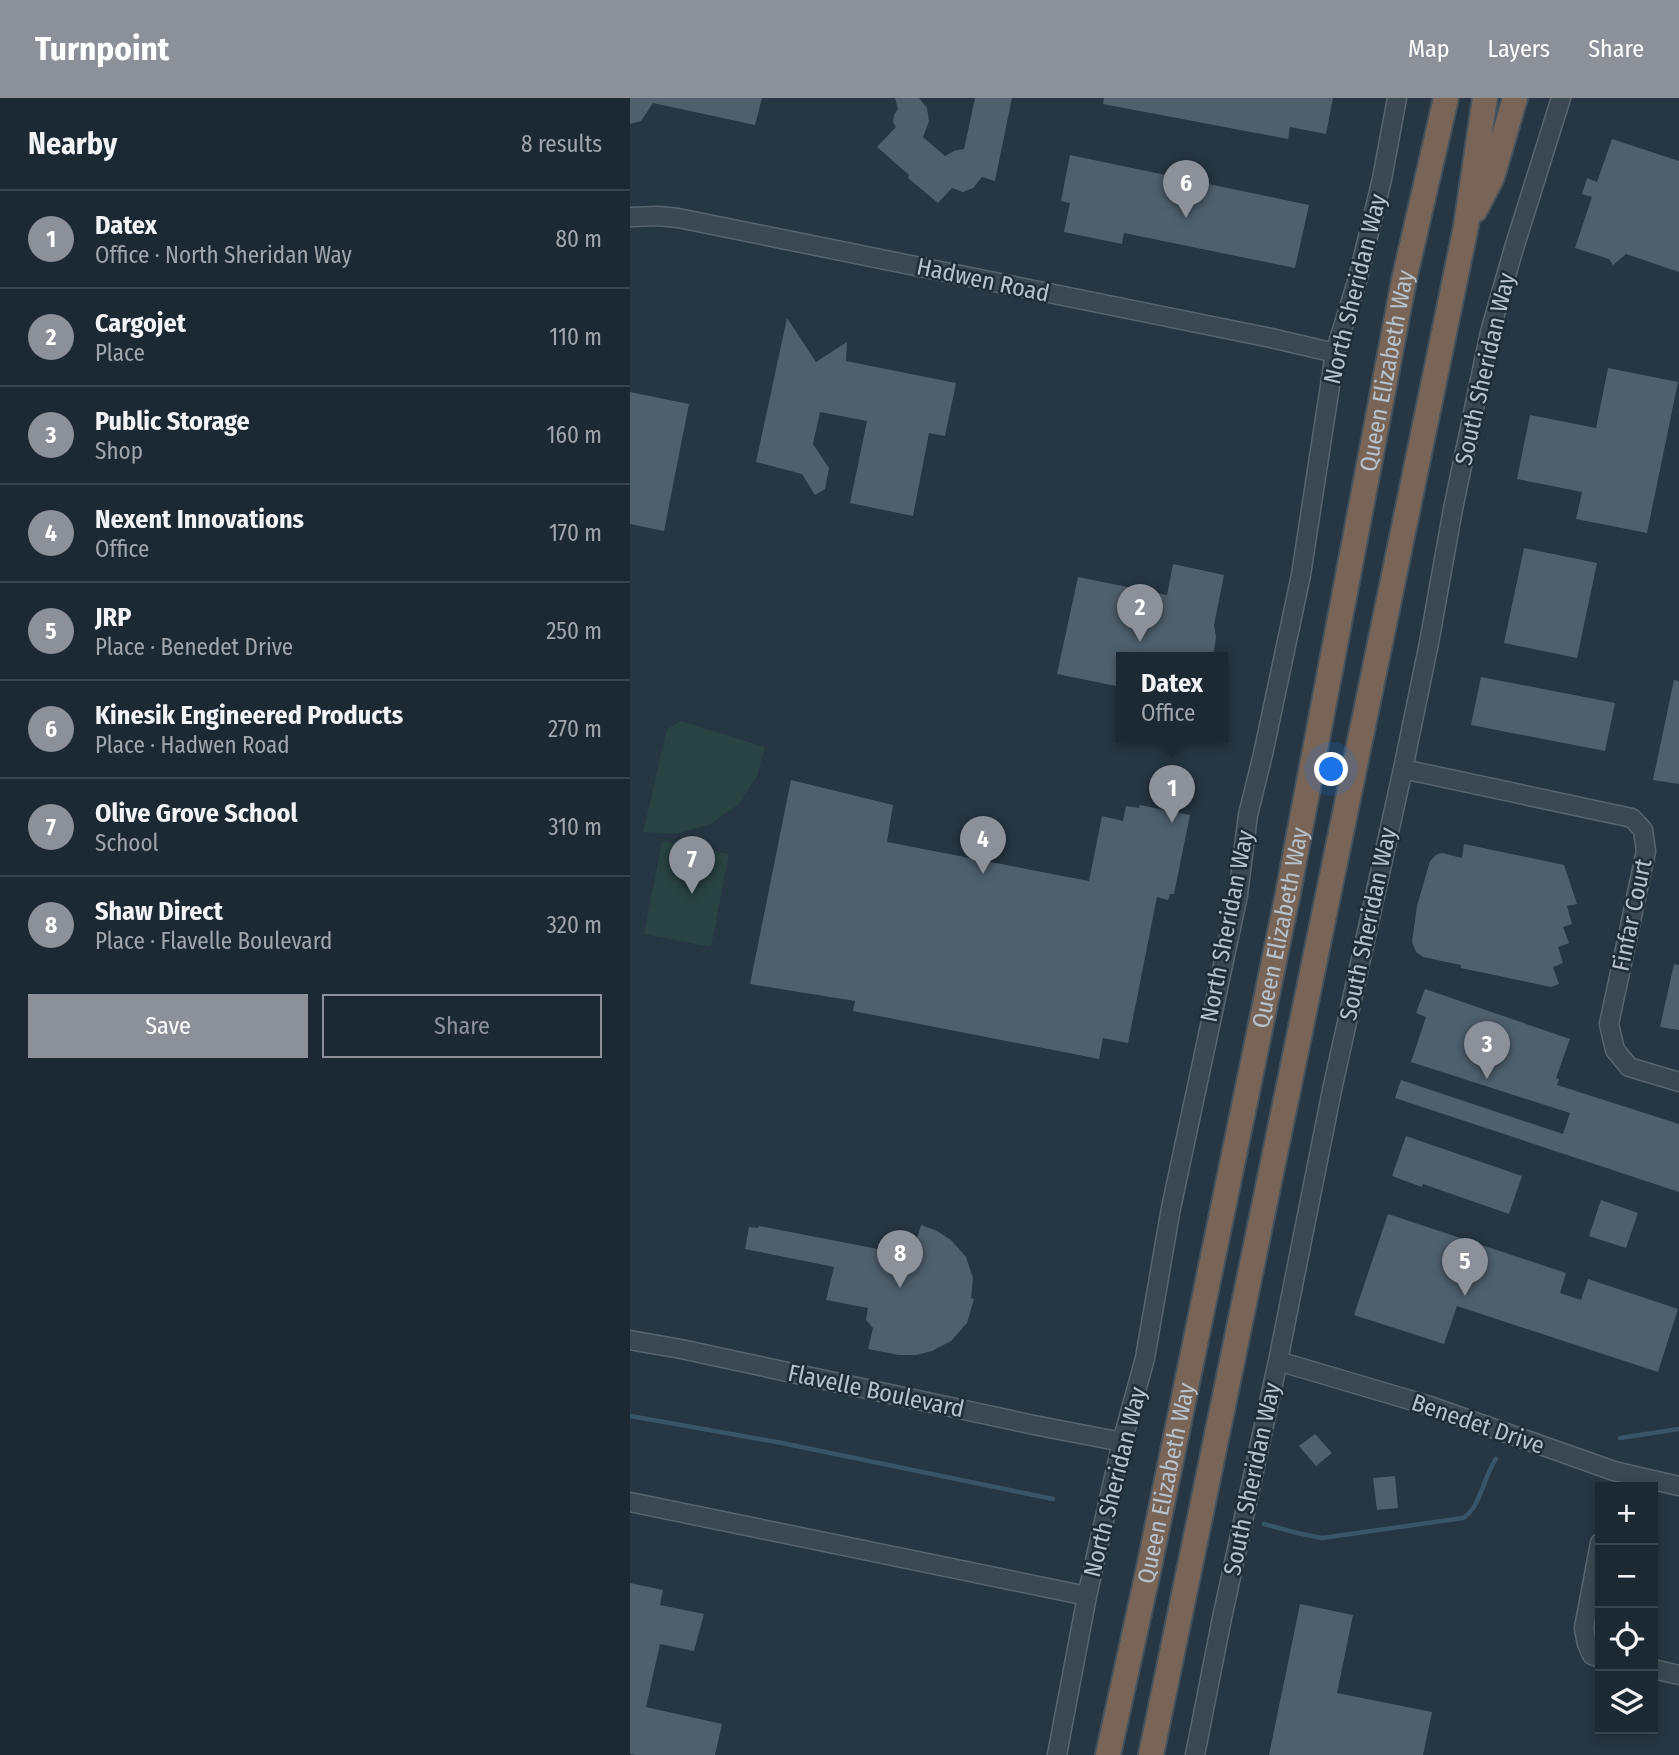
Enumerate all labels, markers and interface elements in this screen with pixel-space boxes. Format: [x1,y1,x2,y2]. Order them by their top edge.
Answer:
text: Turnpoint [35,29,169,69]
text: Map [1408,35,1450,63]
text: Layers [1488,35,1550,63]
text: Share [1588,35,1644,63]
text: Nearby [28,126,117,162]
text: 8 results [521,130,602,158]
pin: 6 [1163,160,1209,218]
street label: North Sheridan Way [1318,191,1392,387]
text: Datex [95,210,157,241]
text: 1 [46,225,56,253]
text: 80 m [555,225,602,253]
text: Office · North Sheridan Way [95,241,352,269]
street label: Hadwen Road [914,252,1052,308]
street label: Queen Elizabeth Way [1354,267,1420,474]
street label: South Sheridan Way [1449,270,1521,468]
text: Cargojet [95,308,186,339]
text: 2 [46,323,56,351]
text: 110 m [549,323,602,351]
text: Place [95,339,145,367]
text: Public Storage [95,406,250,437]
text: 3 [46,421,56,449]
text: 160 m [547,421,602,449]
text: Shop [95,437,143,465]
text: Nexent Innovations [95,504,304,535]
text: 4 [45,519,57,547]
text: 170 m [549,519,602,547]
text: Office [95,535,149,563]
pin: 2 [1117,584,1163,642]
text: JRP [95,602,131,633]
text: 5 [45,617,57,645]
text: 250 m [546,617,602,645]
text: Place · Benedet Drive [95,633,293,661]
popup [1116,652,1228,743]
text: Datex [1141,668,1203,699]
text: Office [1141,699,1195,727]
text: Kinesik Engineered Products [95,700,403,731]
text: 6 [45,715,57,743]
text: 270 m [548,715,602,743]
text: Place · Hadwen Road [95,731,290,759]
your location [1314,752,1348,786]
pin: 1 [1149,765,1195,823]
text: Olive Grove School [95,798,298,829]
text: 7 [46,813,56,841]
text: 310 m [548,813,602,841]
pin: 4 [960,816,1006,874]
street label: Queen Elizabeth Way [1246,825,1314,1031]
street label: South Sheridan Way [1334,825,1402,1023]
street label: North Sheridan Way [1195,827,1259,1024]
text: School [95,829,159,857]
pin: 7 [669,836,715,894]
street label: Finfar Court [1606,856,1658,974]
text: Shaw Direct [95,896,223,927]
text: 8 [45,911,57,939]
text: 320 m [547,911,602,939]
text: Place · Flavelle Boulevard [95,927,332,955]
button: Save [28,994,308,1058]
button: Share [322,994,602,1058]
pin: 3 [1464,1021,1510,1079]
pin: 8 [877,1230,923,1288]
pin: 5 [1442,1238,1488,1296]
street label: Flavelle Boulevard [785,1359,967,1423]
street label: Queen Elizabeth Way [1132,1380,1201,1586]
street label: South Sheridan Way [1218,1380,1286,1578]
street label: North Sheridan Way [1078,1384,1152,1580]
street label: Benedet Drive [1408,1388,1548,1460]
map controls [1595,1482,1658,1734]
button: + [1595,1482,1658,1545]
button: − [1595,1545,1658,1608]
button: locate [1595,1608,1658,1671]
button: layers [1595,1671,1658,1734]

